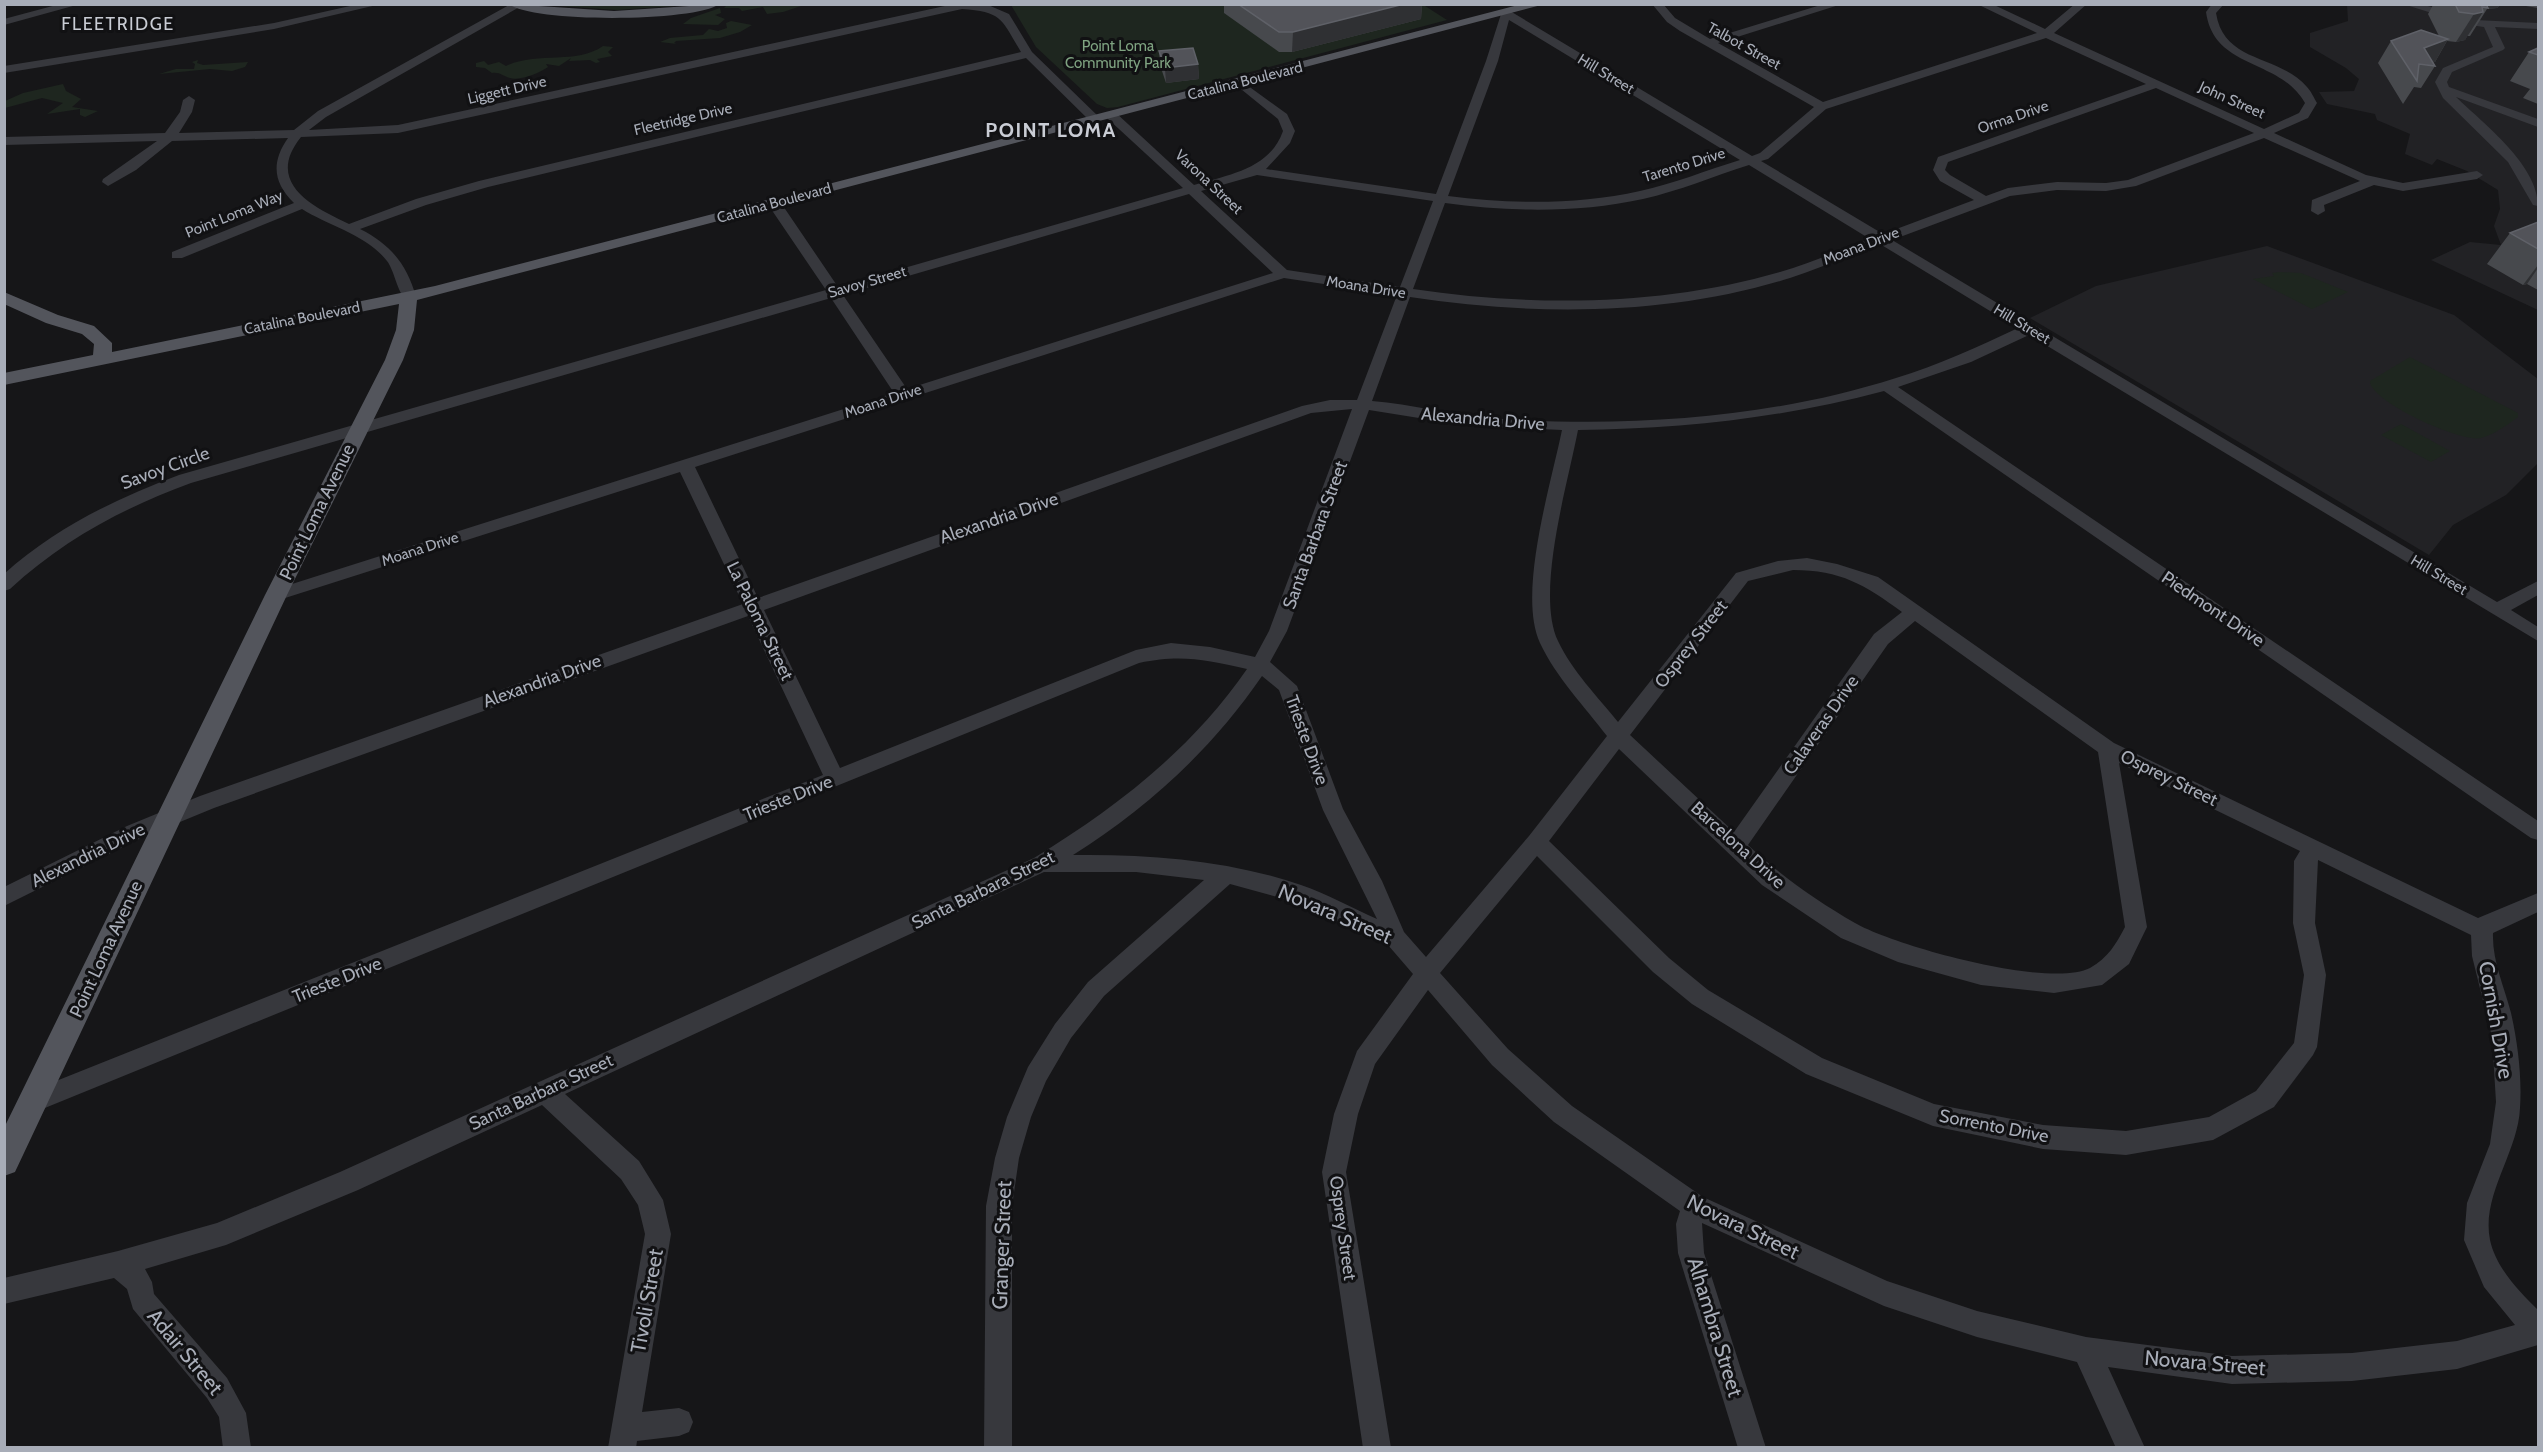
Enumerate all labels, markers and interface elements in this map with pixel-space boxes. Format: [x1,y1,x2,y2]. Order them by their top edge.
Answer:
district label: FLEETRIDGE [61,13,175,35]
street label: Talbot Street [1704,18,1784,74]
park label: Point Loma Community Park [1065,37,1171,72]
street label: Hill Street [1575,50,1637,98]
street label: Catalina Boulevard [1186,58,1304,104]
street label: Liggett Drive [466,72,549,108]
street label: John Street [2195,77,2268,123]
street label: Orma Drive [1975,96,2051,137]
street label: Fleetridge Drive [632,99,734,139]
district label: POINT LOMA [985,118,1117,142]
street label: Tarento Drive [1641,144,1728,186]
street label: Varona Street [1171,146,1247,218]
street label: Catalina Boulevard [715,179,833,227]
street label: Point Loma Way [182,186,286,242]
street label: Moana Drive [1820,223,1902,269]
street label: Savoy Street [826,262,908,302]
street label: Moana Drive [1325,272,1407,302]
street label: Catalina Boulevard [242,298,362,338]
street label: Hill Street [1991,300,2053,348]
street label: Moana Drive [842,380,924,422]
street label: Alexandria Drive [1420,403,1546,435]
street label: Point Loma Avenue [275,441,359,583]
street label: Savoy Circle [118,442,212,494]
street label: Santa Barbara Street [1278,458,1352,612]
street label: Alexandria Drive [937,487,1061,549]
street label: Moana Drive [379,528,461,570]
street label: Hill Street [2408,551,2470,599]
street label: La Paloma Street [722,558,798,684]
street label: Piedmont Drive [2157,567,2269,651]
street label: Osprey Street [1650,596,1732,692]
street label: Alexandria Drive [480,649,604,713]
street label: Calaveras Drive [1779,671,1863,779]
street label: Trieste Drive [1281,692,1333,788]
street label: Osprey Street [2117,745,2221,811]
street label: Trieste Drive [740,770,836,826]
street label: Barcelona Drive [1686,797,1790,893]
street label: Alexandria Drive [27,818,149,892]
street label: Santa Barbara Street [908,846,1058,934]
street label: Point Loma Avenue [65,877,147,1021]
street label: Novara Street [1274,878,1396,949]
street label: Trieste Drive [289,952,385,1008]
street label: Cornish Drive [2474,959,2519,1081]
street label: Santa Barbara Street [466,1049,616,1135]
street label: Sorrento Drive [1937,1105,2051,1147]
street label: Osprey Street [1325,1174,1361,1282]
street label: Granger Street [987,1180,1016,1310]
street label: Novara Street [1683,1189,1803,1264]
street label: Tivoli Street [625,1247,668,1355]
street label: Alhambra Street [1682,1254,1749,1400]
street label: Adair Street [142,1304,228,1400]
street label: Novara Street [2143,1345,2267,1380]

